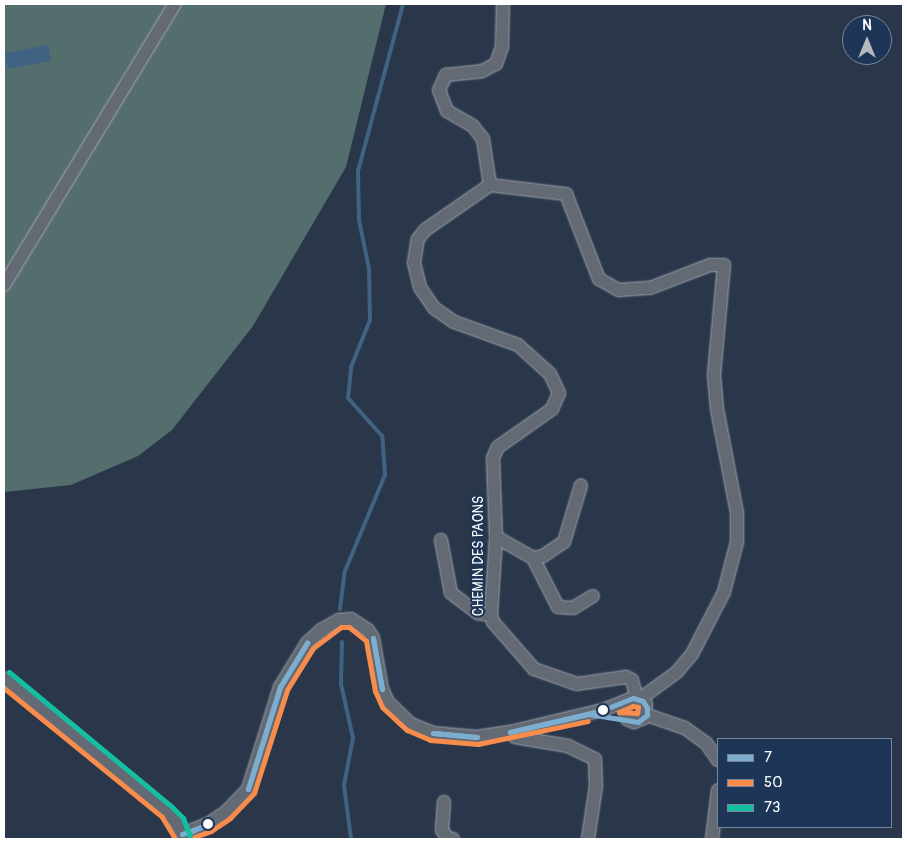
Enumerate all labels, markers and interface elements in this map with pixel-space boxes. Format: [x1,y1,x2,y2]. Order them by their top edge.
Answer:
north arrow [842,15,892,65]
text: N [862,17,872,34]
street label: CHEMIN DES PAONS [471,496,487,616]
unlabelled marker [598,705,608,715]
legend [717,738,892,828]
text: 7 [764,748,772,767]
text: 50 [764,773,782,792]
text: 73 [764,798,780,817]
unlabelled marker [203,819,213,829]

